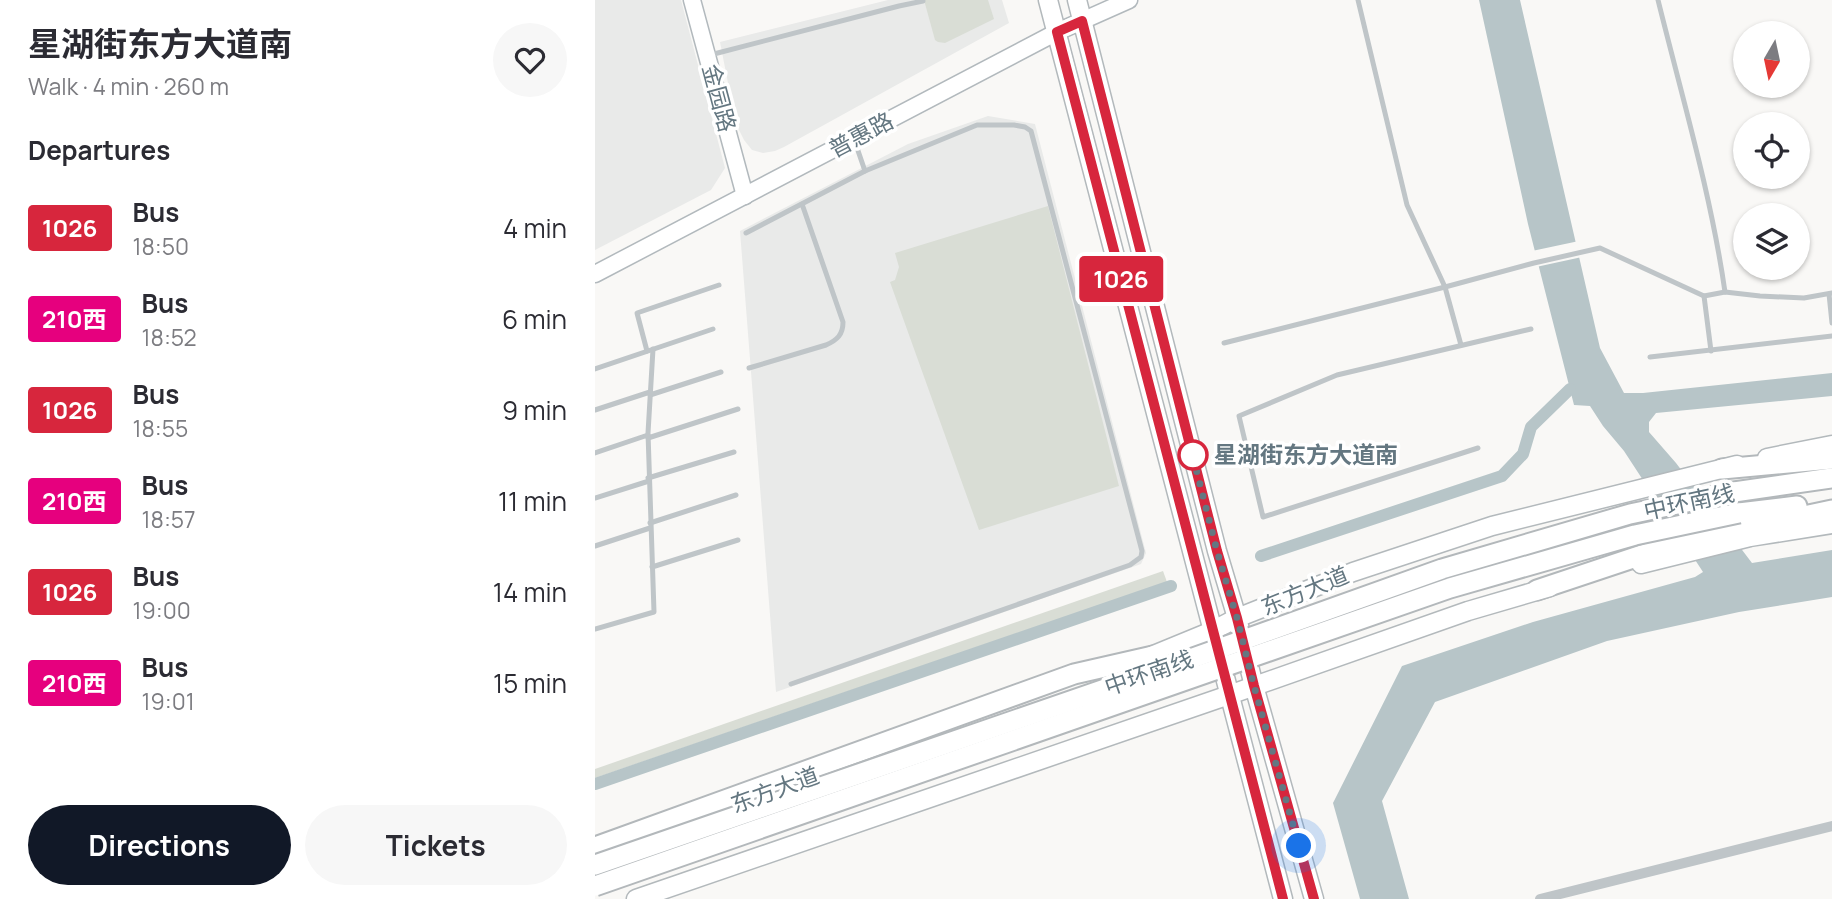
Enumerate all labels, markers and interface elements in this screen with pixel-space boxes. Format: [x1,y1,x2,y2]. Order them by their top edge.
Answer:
text: 星湖街东方大道南 [28,21,292,66]
north arrow [1733,21,1809,98]
map controls [1733,21,1810,280]
button: heart [493,23,567,97]
street label: 金园路 [696,60,744,135]
text: Walk · 4 min · 260 m [28,70,229,102]
street label: 普惠路 [823,104,899,164]
button: locate [1733,112,1810,189]
text: Departures [28,132,170,168]
text: Bus [133,194,179,230]
button: layers [1733,203,1810,280]
text: 4 min [503,210,567,246]
text: 1026 [42,211,98,244]
text: 18:50 [133,230,189,262]
line badge: 1026 [1072,256,1170,302]
text: 1026 [1093,262,1149,295]
text: Bus [142,285,188,321]
text: 6 min [502,301,567,337]
text: 210西 [42,302,107,335]
text: 18:52 [142,321,197,353]
text: Bus [133,376,179,412]
text: 9 min [502,392,567,428]
text: 1026 [42,393,98,426]
text: 18:55 [133,412,188,444]
place label: 星湖街东方大道南 [1214,438,1398,470]
marker: 星湖街东方大道南 [1178,440,1208,470]
text: Bus [142,467,188,503]
street label: 中环南线 [1640,476,1737,526]
text: 11 min [498,483,567,519]
text: 210西 [42,484,107,517]
text: 18:57 [142,503,196,535]
text: Bus [133,558,179,594]
street label: 东方大道 [1256,558,1353,622]
text: 14 min [493,574,567,610]
text: 1026 [42,575,98,608]
text: 19:00 [133,594,191,626]
street label: 中环南线 [1100,642,1197,702]
text: Bus [142,649,188,685]
text: 15 min [493,665,567,701]
text: 210西 [42,666,107,699]
text: 19:01 [142,685,195,717]
street label: 东方大道 [726,758,823,820]
button: Directions [28,805,291,885]
button: Tickets [305,805,567,885]
your location [1281,828,1316,863]

